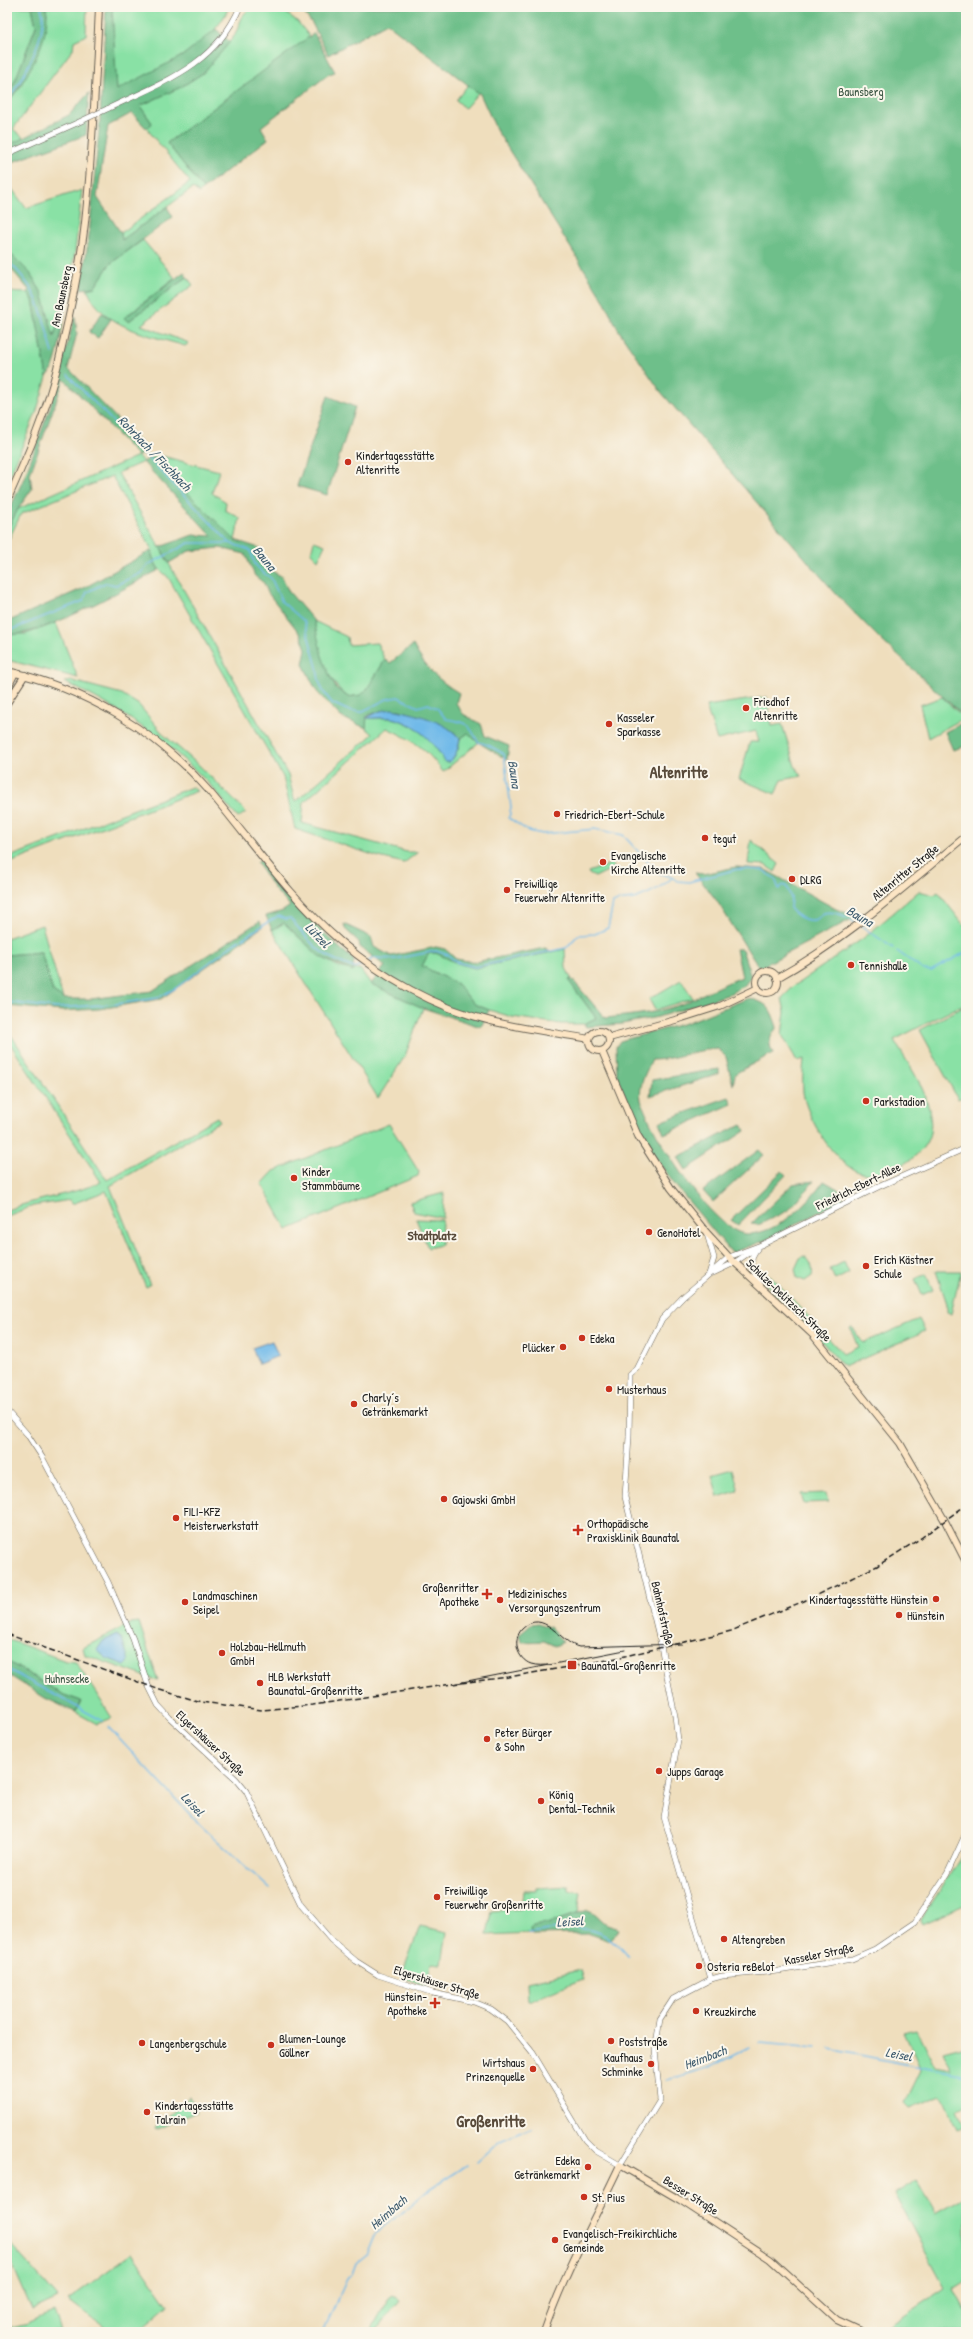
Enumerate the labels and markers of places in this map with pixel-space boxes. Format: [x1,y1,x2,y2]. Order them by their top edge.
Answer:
place label: Kindertagesstätte Altenritte [356,447,435,478]
marker: Kindertagesstätte Altenritte [343,457,353,467]
place label: Friedhof Altenritte [753,693,798,724]
marker: Friedhof Altenritte [741,703,751,713]
place label: Kasseler Sparkasse [617,709,661,740]
marker: Kasseler Sparkasse [604,719,614,729]
place label: Friedrich-Ebert-Schule [564,806,665,823]
marker: Friedrich-Ebert-Schule [552,809,562,819]
place label: tegut [713,830,737,847]
marker: tegut [700,833,710,843]
place label: Evangelische Kirche Altenritte [611,847,686,878]
marker: Evangelische Kirche Altenritte [598,857,608,867]
place label: DLRG [800,871,822,888]
marker: DLRG [787,874,797,884]
place label: Freiwillige Feuerwehr Altenritte [514,875,605,906]
marker: Freiwillige Feuerwehr Altenritte [502,885,512,895]
place label: Tennishalle [859,957,907,974]
marker: Tennishalle [846,960,856,970]
place label: Parkstadion [874,1093,925,1110]
marker: Parkstadion [861,1096,871,1106]
place label: Kinder Stammbäume [302,1163,360,1194]
marker: Kinder Stammbäume [289,1173,299,1183]
place label: GenoHotel [657,1224,701,1241]
marker: GenoHotel [644,1227,654,1237]
place label: Erich Kästner Schule [874,1251,934,1282]
marker: Erich Kästner Schule [861,1261,871,1271]
place label: Edeka [590,1330,615,1347]
marker: Edeka [577,1333,587,1343]
place label: Plücker [522,1339,555,1356]
marker: Plücker [558,1342,568,1352]
place label: Musterhaus [617,1381,667,1398]
marker: Musterhaus [604,1384,614,1394]
place label: Charly´s Getränkemarkt [362,1389,429,1420]
marker: Charly´s Getränkemarkt [349,1399,359,1409]
place label: Gajowski GmbH [452,1491,516,1508]
marker: Gajowski GmbH [439,1494,449,1504]
place label: FILI-KFZ Meisterwerkstatt [183,1503,259,1534]
marker: FILI-KFZ Meisterwerkstatt [171,1513,181,1523]
place label: Orthopädische Praxisklinik Baunatal [587,1515,680,1546]
marker: Orthopädische Praxisklinik Baunatal [572,1524,584,1536]
place label: Großenritter Apotheke [422,1579,479,1610]
place label: Medizinisches Versorgungszentrum [508,1585,601,1616]
place label: Landmaschinen Seipel [193,1587,258,1618]
marker: Großenritter Apotheke [482,1589,492,1599]
place label: Kindertagesstätte Hünstein [809,1591,928,1608]
marker: Kindertagesstätte Hünstein [931,1594,941,1604]
marker: Medizinisches Versorgungszentrum [495,1595,505,1605]
marker: Landmaschinen Seipel [180,1597,190,1607]
place label: Hünstein [907,1607,944,1624]
marker: Hünstein [894,1610,904,1620]
place label: Holzbau-Hellmuth GmbH [230,1638,306,1669]
marker: Holzbau-Hellmuth GmbH [217,1648,227,1658]
place label: Baunatal-Großenritte [581,1657,676,1674]
marker: Baunatal-Großenritte [566,1659,578,1671]
place label: HLB Werkstatt Baunatal-Großenritte [268,1668,363,1699]
marker: HLB Werkstatt Baunatal-Großenritte [255,1678,265,1688]
place label: Peter Bürger & Sohn [495,1724,552,1755]
marker: Peter Bürger & Sohn [482,1734,492,1744]
place label: Jupps Garage [667,1763,724,1780]
marker: Jupps Garage [654,1766,664,1776]
place label: König Dental-Technik [549,1786,615,1817]
marker: König Dental-Technik [536,1796,546,1806]
place label: Freiwillige Feuerwehr Großenritte [444,1882,544,1913]
marker: Freiwillige Feuerwehr Großenritte [432,1892,442,1902]
place label: Altengreben [732,1931,785,1948]
marker: Altengreben [719,1934,729,1944]
place label: Osteria reBelot [707,1958,775,1975]
marker: Osteria reBelot [694,1961,704,1971]
place label: Hünstein- Apotheke [385,1988,427,2019]
marker: Hünstein- Apotheke [430,1998,440,2008]
place label: Kreuzkirche [704,2003,757,2020]
marker: Kreuzkirche [691,2006,701,2016]
place label: Blumen-Lounge Göllner [279,2030,346,2061]
place label: Poststraße [619,2033,668,2050]
place label: Langenbergschule [150,2035,227,2052]
marker: Poststraße [606,2036,616,2046]
marker: Langenbergschule [137,2038,147,2048]
marker: Blumen-Lounge Göllner [266,2040,276,2050]
place label: Kaufhaus Schminke [602,2049,643,2080]
place label: Wirtshaus Prinzenquelle [466,2054,525,2085]
marker: Kaufhaus Schminke [646,2059,656,2069]
marker: Wirtshaus Prinzenquelle [528,2064,538,2074]
place label: Kindertagesstätte Talrain [155,2097,234,2128]
marker: Kindertagesstätte Talrain [142,2107,152,2117]
place label: Edeka Getränkemarkt [514,2152,581,2183]
marker: Edeka Getränkemarkt [583,2162,593,2172]
place label: St. Pius [592,2189,625,2206]
marker: St. Pius [579,2192,589,2202]
place label: Evangelisch-Freikirchliche Gemeinde [563,2225,678,2256]
marker: Evangelisch-Freikirchliche Gemeinde [550,2235,560,2245]

